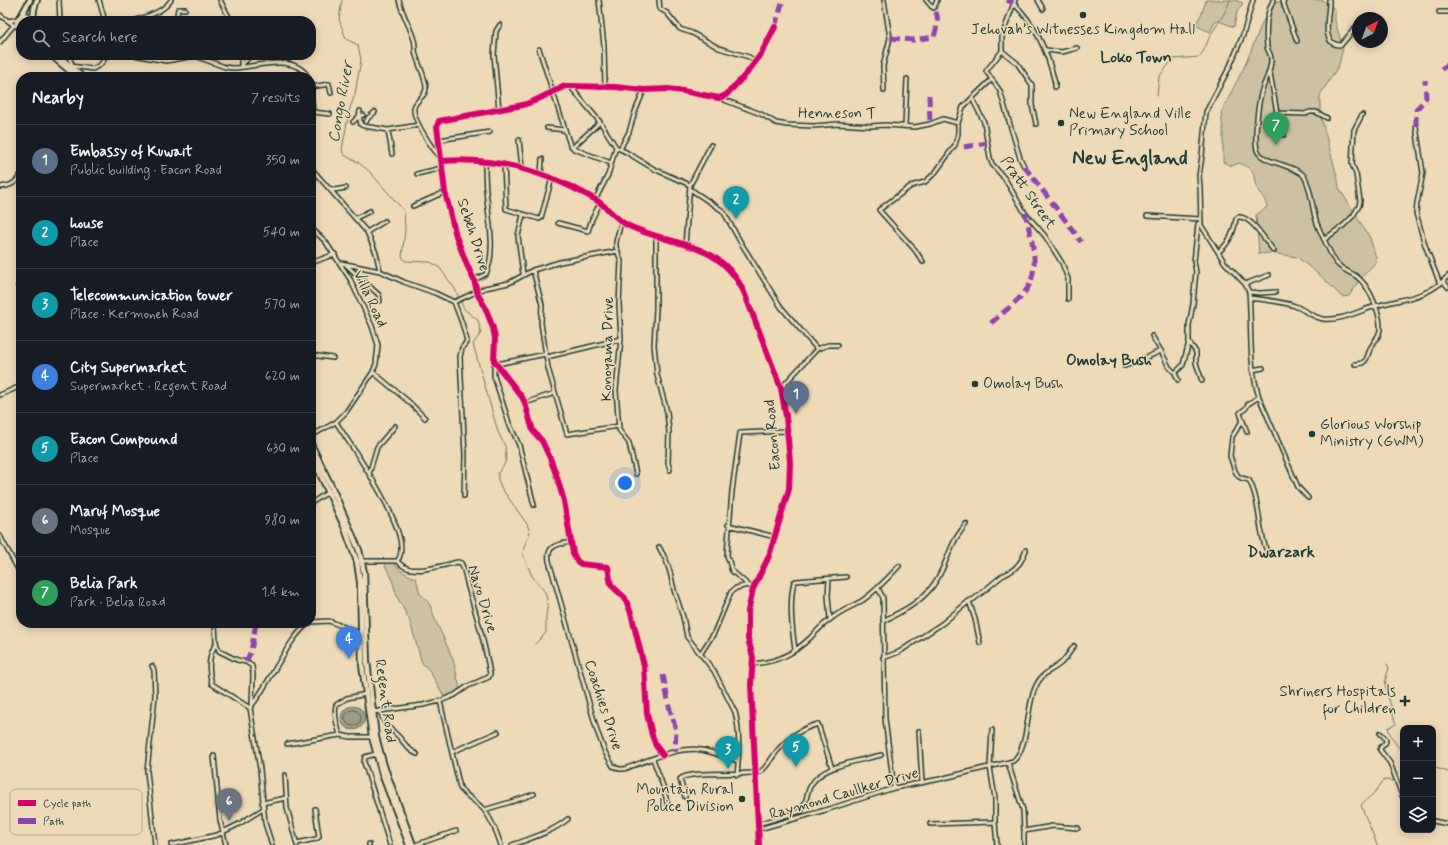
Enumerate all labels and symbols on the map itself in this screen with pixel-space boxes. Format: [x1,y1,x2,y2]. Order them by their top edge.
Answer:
marker: Jehovah’s Witnesses Kingdom Hall [1078,10,1088,20]
north arrow [1352,12,1388,48]
place label: Jehovah’s Witnesses Kingdom Hall [971,20,1195,40]
district label: Loko Town [1100,47,1172,68]
water label: Congo River [324,57,361,145]
street label: Henneson T [798,104,876,124]
place label: New England Ville Primary School [1069,104,1191,141]
pin: 7 [1263,112,1289,145]
marker: New England Ville Primary School [1056,118,1066,128]
district label: New England [1072,146,1188,172]
street label: Pratt Street [996,153,1061,234]
pin: 2 [723,186,749,219]
street label: Sebeh Drive [452,196,494,274]
street label: Villa Road [348,267,392,331]
street label: Konoyama Drive [597,296,619,402]
district label: Omolay Bush [1066,350,1152,371]
place label: Omolay Bush [983,374,1064,394]
marker: Omolay Bush [970,379,980,389]
pin: 1 [783,381,809,414]
street label: Eacon Road [760,399,786,471]
place label: Glorious Worship Ministry (GWM) [1320,415,1424,452]
marker: Glorious Worship Ministry (GWM) [1307,429,1317,439]
your location [615,473,635,493]
district label: Dwarzark [1247,542,1315,563]
street label: Navo Drive [462,563,502,635]
pin: 4 [336,626,362,659]
street label: Coachies Drive [579,657,627,753]
street label: Regent Road [368,658,401,744]
place label: Shriners Hospitals for Children [1280,682,1396,721]
marker: Shriners Hospitals for Children [1399,695,1411,707]
pin: 5 [783,734,809,767]
pin: 3 [715,736,741,769]
street label: Raymond Caullker Drive [767,763,921,825]
place label: Mountain Rural Police Division [636,780,734,817]
pin: 6 [216,788,242,821]
legend [10,789,142,835]
marker: Mountain Rural Police Division [737,794,747,804]
text: Cycle path [43,797,91,811]
text: Path [43,815,64,829]

